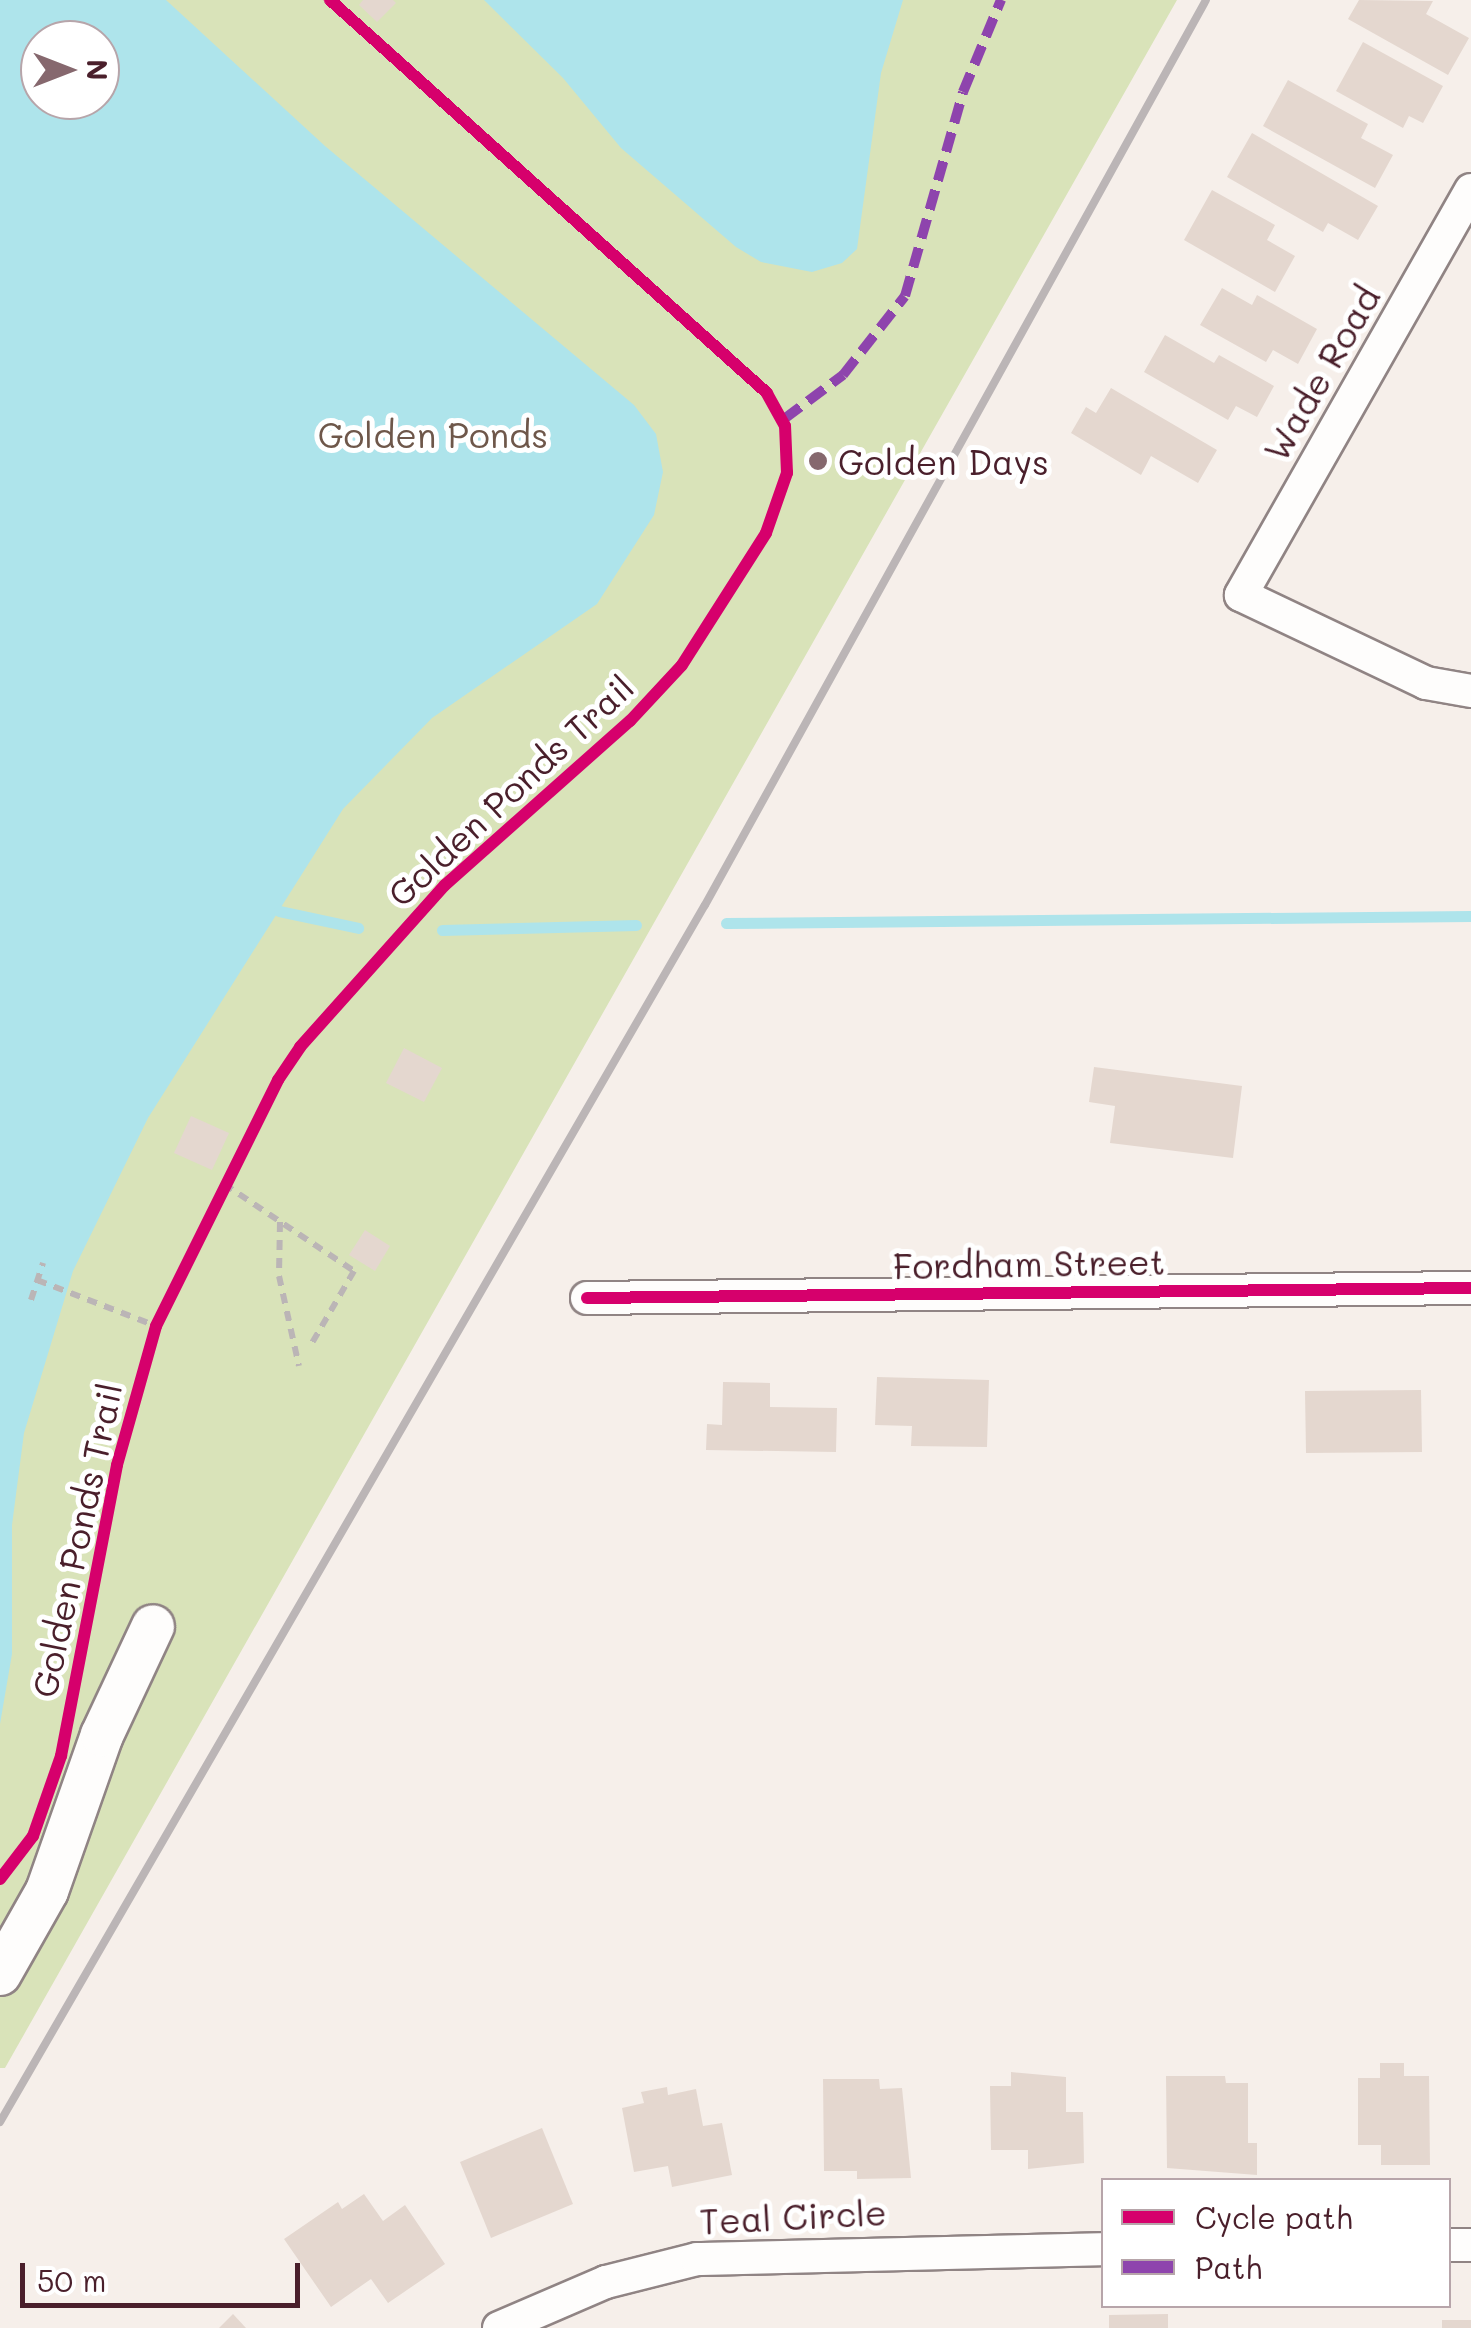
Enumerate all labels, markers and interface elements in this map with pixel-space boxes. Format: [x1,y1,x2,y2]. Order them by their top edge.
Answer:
north arrow [20,20,120,120]
text: N [80,59,116,81]
street label: Wade Road [1254,278,1388,468]
park label: Golden Ponds [318,413,548,455]
place label: Golden Days [838,440,1049,482]
marker: Golden Days [807,450,829,472]
street label: Golden Ponds Trail [379,665,641,915]
street label: Fordham Street [893,1240,1165,1286]
street label: Golden Ponds Trail [22,1379,130,1701]
legend [1101,2178,1451,2308]
street label: Teal Circle [698,2190,888,2242]
text: Cycle path [1195,2197,1353,2237]
scale bar [25,2243,305,2305]
text: Path [1195,2247,1262,2287]
text: 50 m [37,2260,107,2300]

